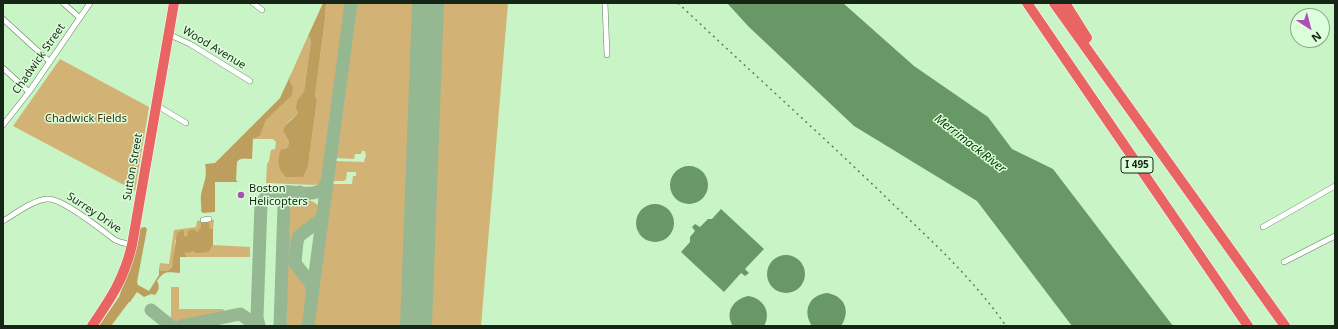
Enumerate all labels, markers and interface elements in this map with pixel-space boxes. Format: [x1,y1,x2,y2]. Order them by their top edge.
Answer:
north arrow [1290,8,1330,48]
street label: Chadwick Street [10,21,68,97]
street label: Wood Avenue [180,24,248,72]
text: N [1309,29,1325,46]
park label: Chadwick Fields [45,112,127,126]
water label: Merrimack River [931,112,1009,176]
street label: Sutton Street [121,132,145,202]
road number: I 495 [1121,157,1153,173]
place label: Boston Helicopters [249,182,308,208]
street label: Surrey Drive [64,190,124,236]
marker: Boston Helicopters [236,190,246,200]

